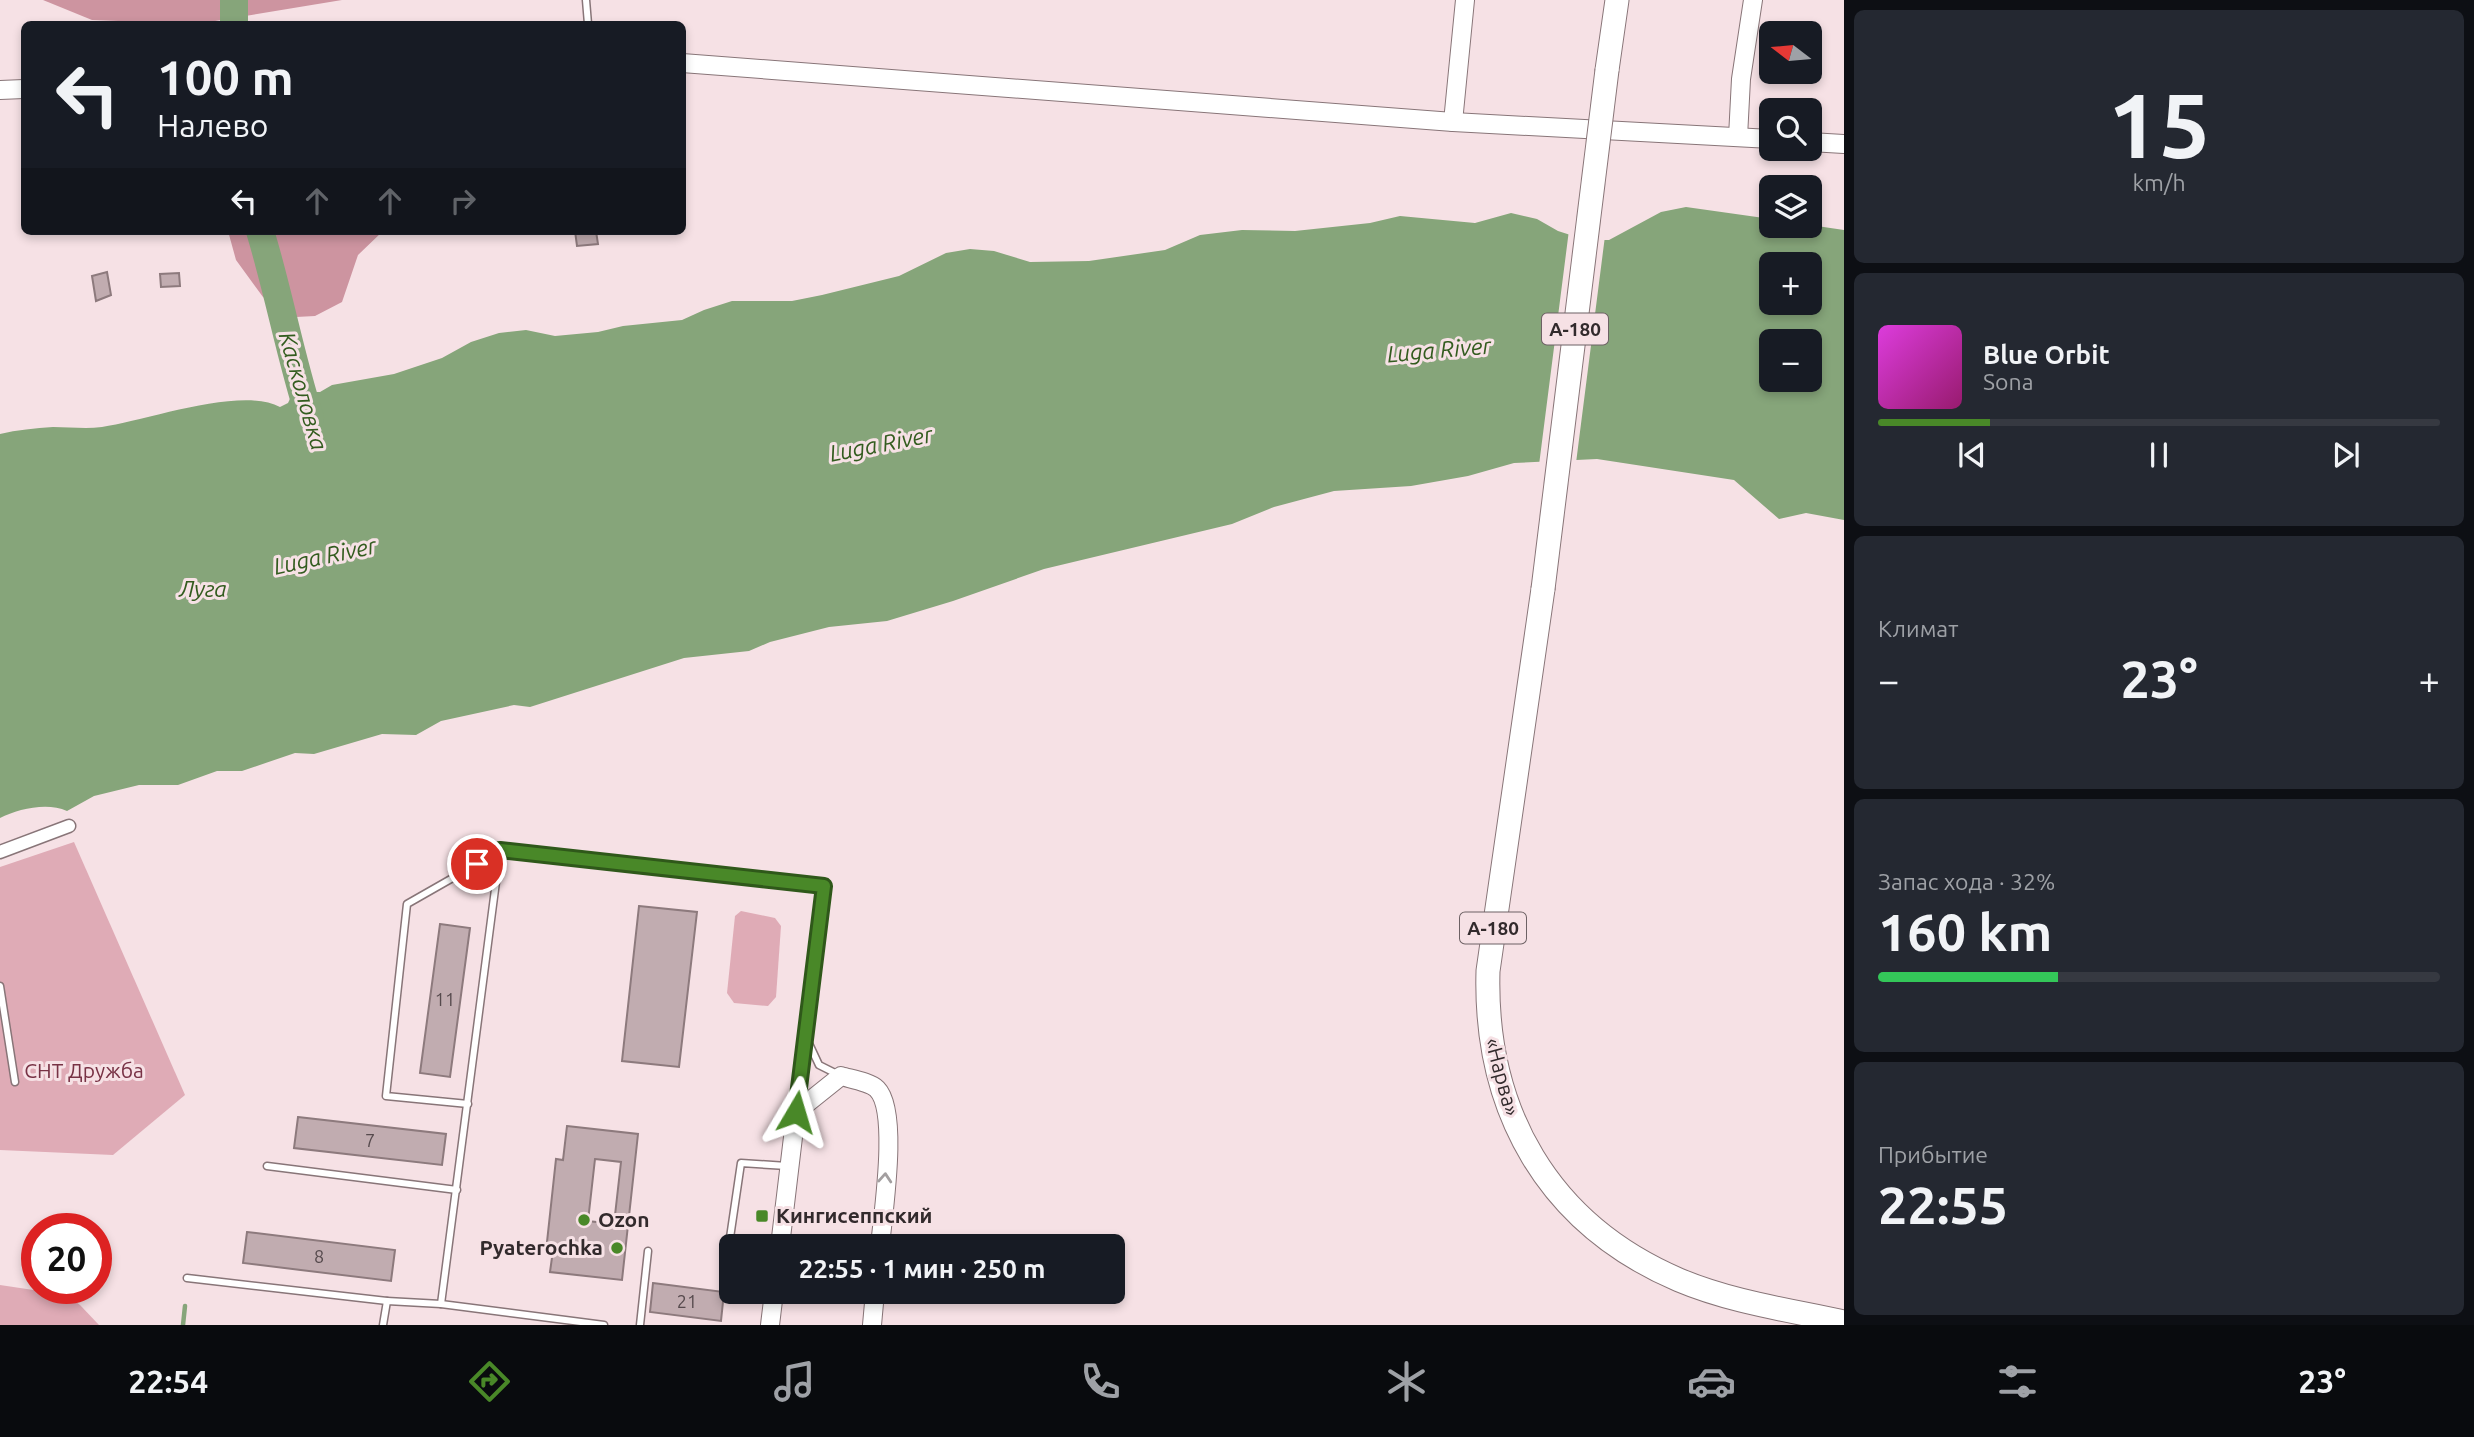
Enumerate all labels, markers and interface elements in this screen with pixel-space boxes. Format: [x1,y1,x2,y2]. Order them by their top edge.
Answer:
north arrow [1759,21,1822,84]
map controls [1759,21,1822,392]
icon: left [42,49,133,140]
text: 100 m [157,49,294,104]
text: 15 [2108,73,2210,175]
button: search [1759,98,1822,161]
text: Налево [157,107,269,143]
text: km/h [2132,170,2186,195]
button: layers [1759,175,1822,238]
icon: left [225,182,263,220]
icon: ahead [298,182,336,220]
icon: ahead [371,182,409,220]
icon: right [444,182,482,220]
button: + [1759,252,1822,315]
road number: А-180 [1542,314,1608,344]
water label: Касколовка [275,329,332,453]
button: − [1759,329,1822,392]
water label: Luga River [1386,332,1493,367]
text: Blue Orbit [1983,340,2110,369]
text: Sona [1983,369,2033,394]
water label: Luga River [827,421,936,466]
icon: previous [1953,436,1991,474]
icon: pause [2140,436,2178,474]
icon: next [2327,436,2365,474]
water label: Luga River [271,532,380,579]
water label: Луга [178,576,227,601]
text: Климат [1878,616,1958,641]
text: 23° [2120,650,2198,708]
text: − [1878,659,1899,701]
text: + [2419,659,2440,701]
pin [447,834,507,894]
icon: arrive [458,845,496,883]
text: Запас хода · 32% [1878,869,2055,894]
text: 160 km [1878,903,2052,961]
road number: А-180 [1460,912,1526,944]
house number: 11 [435,989,455,1009]
street label: «Нарва» [1481,1035,1525,1119]
park label: СНТ Дружба [24,1058,144,1082]
position arrow [759,1075,833,1149]
house number: 7 [365,1130,375,1150]
text: Прибытие [1878,1142,1988,1167]
one-way arrow [877,1172,892,1183]
text: 22:55 [1878,1176,2008,1234]
place label: Кингисеппский [776,1203,932,1227]
place label: Ozon [598,1207,649,1231]
marker: Кингисеппский [754,1208,770,1224]
marker: Ozon [576,1212,592,1228]
speed limit sign: 20 [21,1213,112,1304]
place label: Pyaterochka [479,1235,603,1259]
marker: Pyaterochka [609,1240,625,1256]
house number: 8 [314,1246,324,1266]
text: 22:55 · 1 мин · 250 m [799,1254,1045,1283]
house number: 21 [677,1291,697,1311]
icon: directions [465,1357,514,1406]
icon: music [770,1357,819,1406]
icon: phone [1076,1357,1125,1406]
icon: climate [1382,1357,1431,1406]
icon: car [1687,1357,1736,1406]
icon: filters [1993,1357,2042,1406]
text: 22:54 [128,1363,208,1399]
text: 23° [2298,1363,2346,1399]

